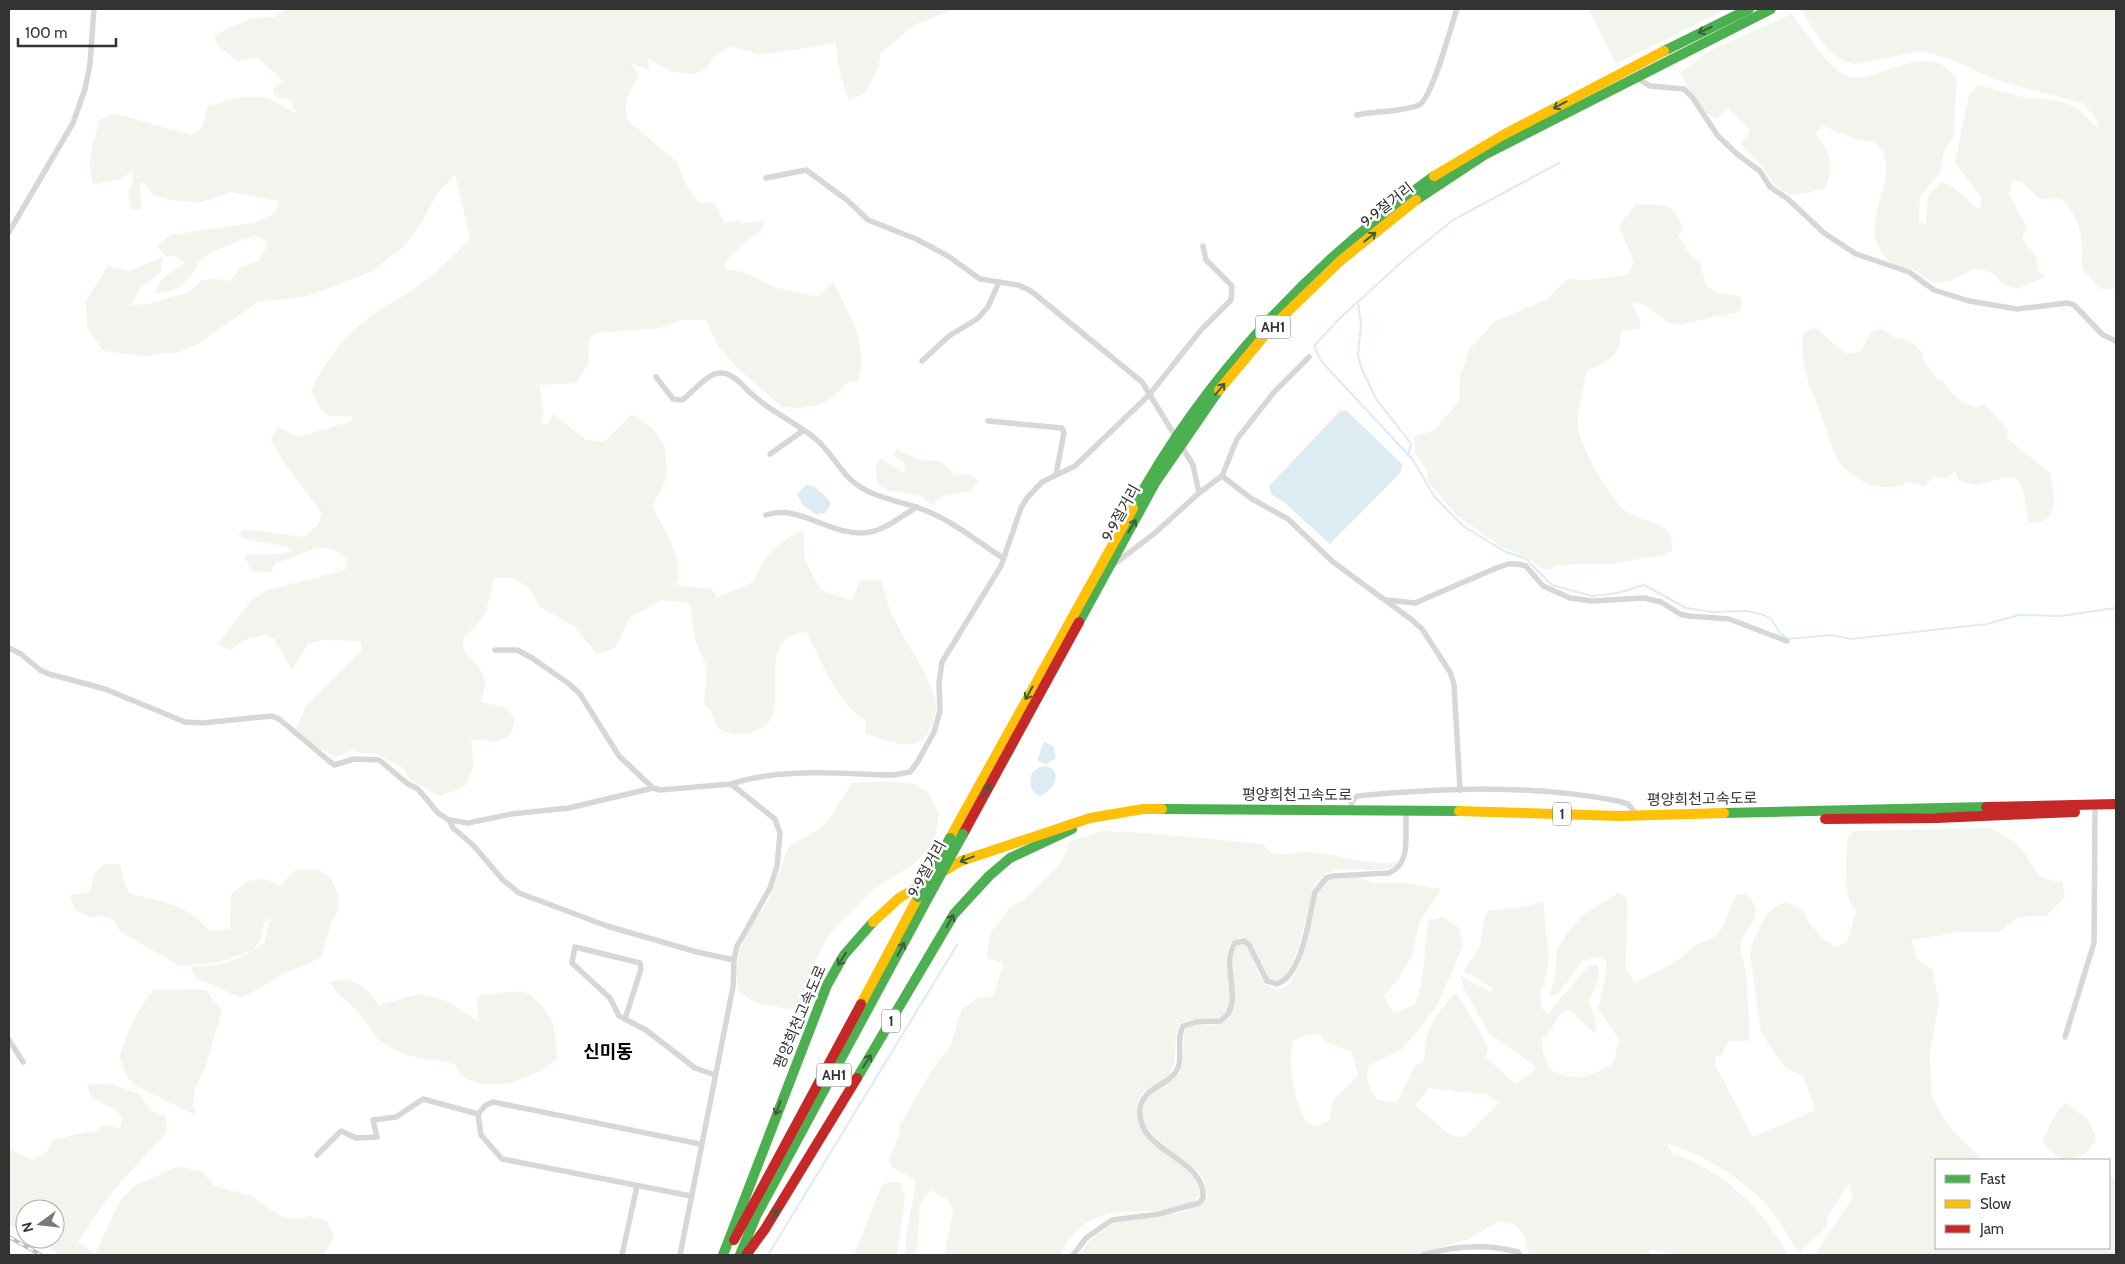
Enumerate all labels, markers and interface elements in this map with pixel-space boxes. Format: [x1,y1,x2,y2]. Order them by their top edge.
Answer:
scale bar [18,15,115,47]
text: 100 m [25,24,67,42]
one-way arrow [1698,26,1713,35]
one-way arrow [1553,100,1568,110]
street label: 9·9절거리 [1357,179,1417,231]
one-way arrow [1364,231,1377,242]
road number: AH1 [1256,316,1290,338]
one-way arrow [1214,383,1225,396]
street label: 9·9절거리 [1098,482,1144,544]
one-way arrow [1128,519,1138,533]
one-way arrow [1024,686,1034,700]
one-way arrow [982,784,992,799]
street label: 평양희천고속도로 [1242,786,1352,804]
street label: 평양희천고속도로 [1647,789,1757,809]
road number: 1 [1553,802,1571,826]
street label: 9·9절거리 [904,838,950,900]
one-way arrow [960,855,975,864]
one-way arrow [945,915,955,929]
one-way arrow [897,942,906,957]
one-way arrow [837,952,847,966]
street label: 평양희천고속도로 [770,963,830,1071]
road number: 1 [882,1009,900,1032]
district label: 신미동 [583,1041,633,1063]
one-way arrow [863,1055,873,1069]
road number: AH1 [816,1064,852,1086]
one-way arrow [773,1100,782,1115]
legend [1935,1159,2110,1249]
text: Fast [1980,1170,2005,1188]
text: Slow [1980,1195,2011,1213]
north arrow [15,1199,65,1249]
one-way arrow [769,1209,779,1223]
text: N [17,1220,37,1234]
text: Jam [1979,1220,2004,1238]

